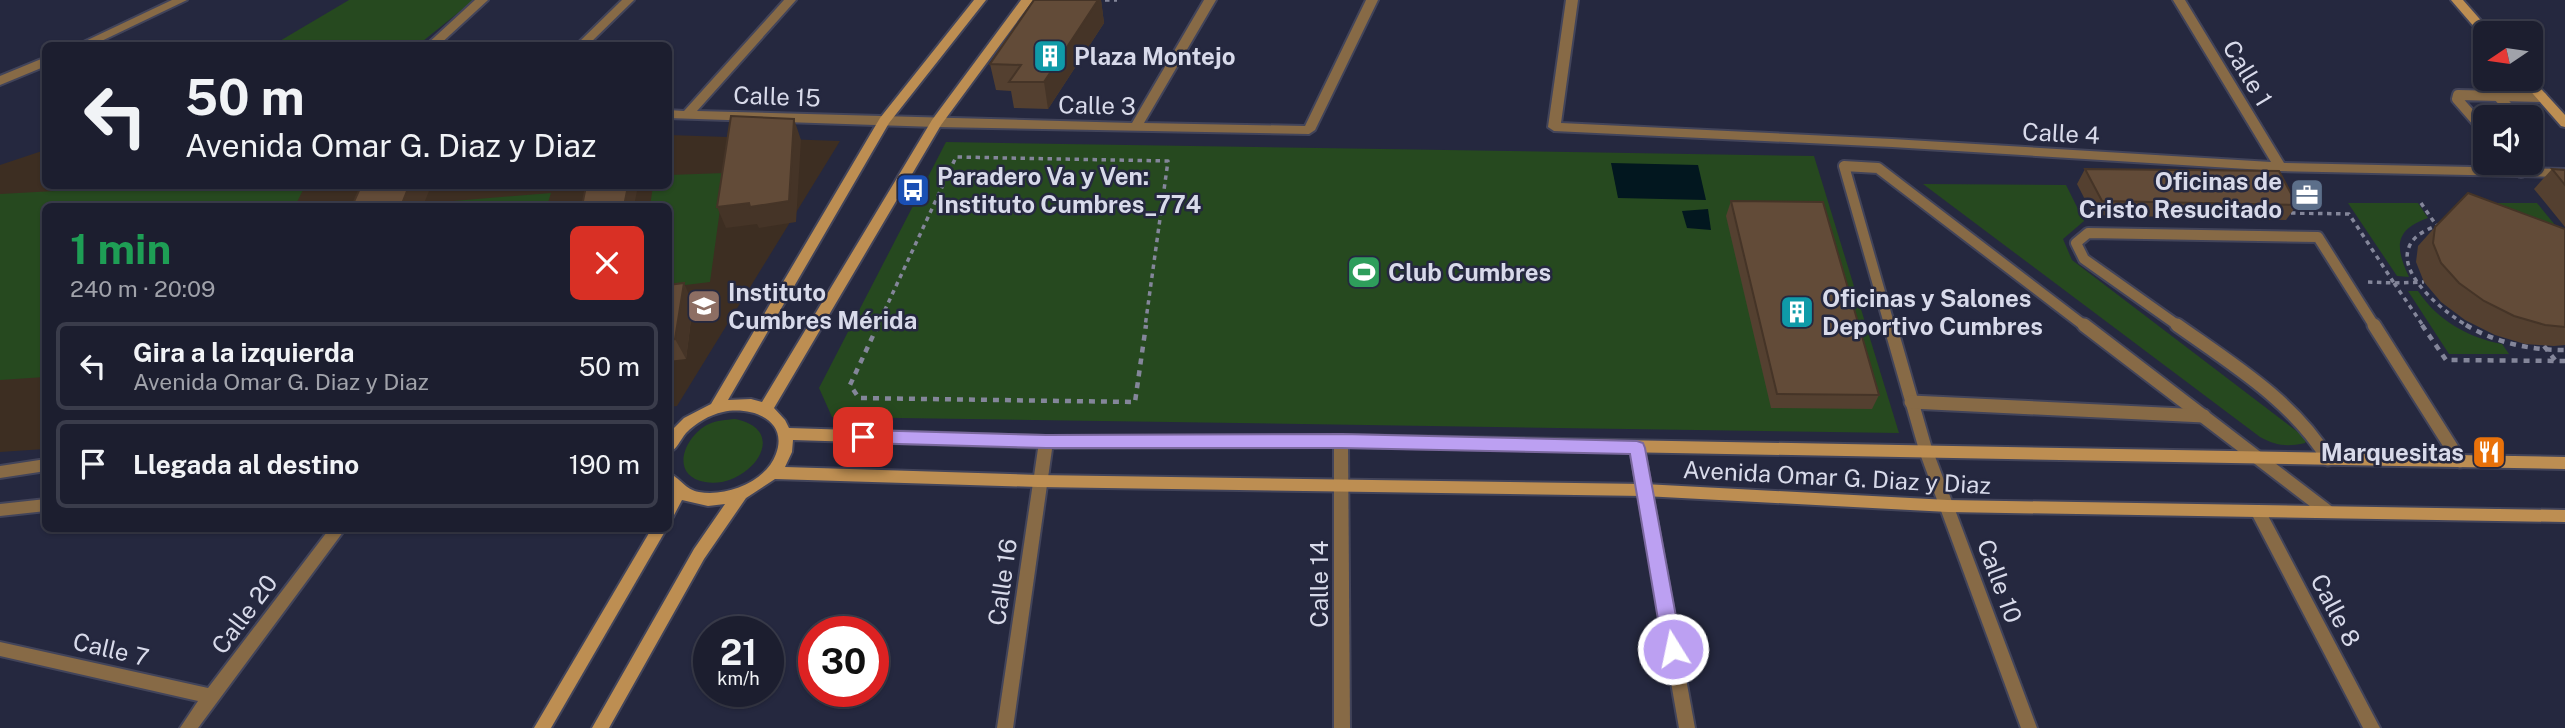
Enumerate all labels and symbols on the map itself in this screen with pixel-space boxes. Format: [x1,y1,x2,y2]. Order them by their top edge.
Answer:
north arrow [2473,21,2543,91]
street label: Calle 1 [2217,35,2279,111]
building icon: Plaza Montejo [1031,37,1069,75]
place label: Plaza Montejo [1074,42,1236,70]
street label: Calle 15 [733,80,821,112]
street label: Calle 3 [1058,90,1136,120]
street label: Calle 4 [2022,117,2100,149]
place label: Paradero Va y Ven: Instituto Cumbres_774 [937,162,1202,218]
place label: Oficinas de Cristo Resucitado [2079,167,2282,223]
bus stop icon: Paradero Va y Ven: Instituto Cumbres_774 [894,171,932,209]
office icon: Oficinas de Cristo Resucitado [2288,176,2326,214]
sports icon: Club Cumbres [1345,253,1383,291]
place label: Club Cumbres [1388,258,1551,286]
place label: Instituto Cumbres Mérida [728,278,917,334]
place label: Oficinas y Salones Deportivo Cumbres [1822,284,2043,340]
school or university icon: Instituto Cumbres Mérida [685,287,723,325]
building icon: Oficinas y Salones Deportivo Cumbres [1778,293,1816,331]
pin [833,407,893,467]
restaurant icon: Marquesitas [2470,433,2508,471]
place label: Marquesitas [2321,438,2464,466]
street label: Avenida Omar G. Diaz y Diaz [1682,455,1992,499]
street label: Calle 10 [1972,535,2028,627]
street label: Calle 16 [982,537,1022,627]
street label: Calle 14 [1305,540,1333,628]
street label: Calle 20 [205,569,283,659]
street label: Calle 8 [2305,569,2367,651]
position arrow [1636,612,1710,686]
speed limit sign: 30 [798,616,889,707]
street label: Calle 7 [70,627,152,671]

